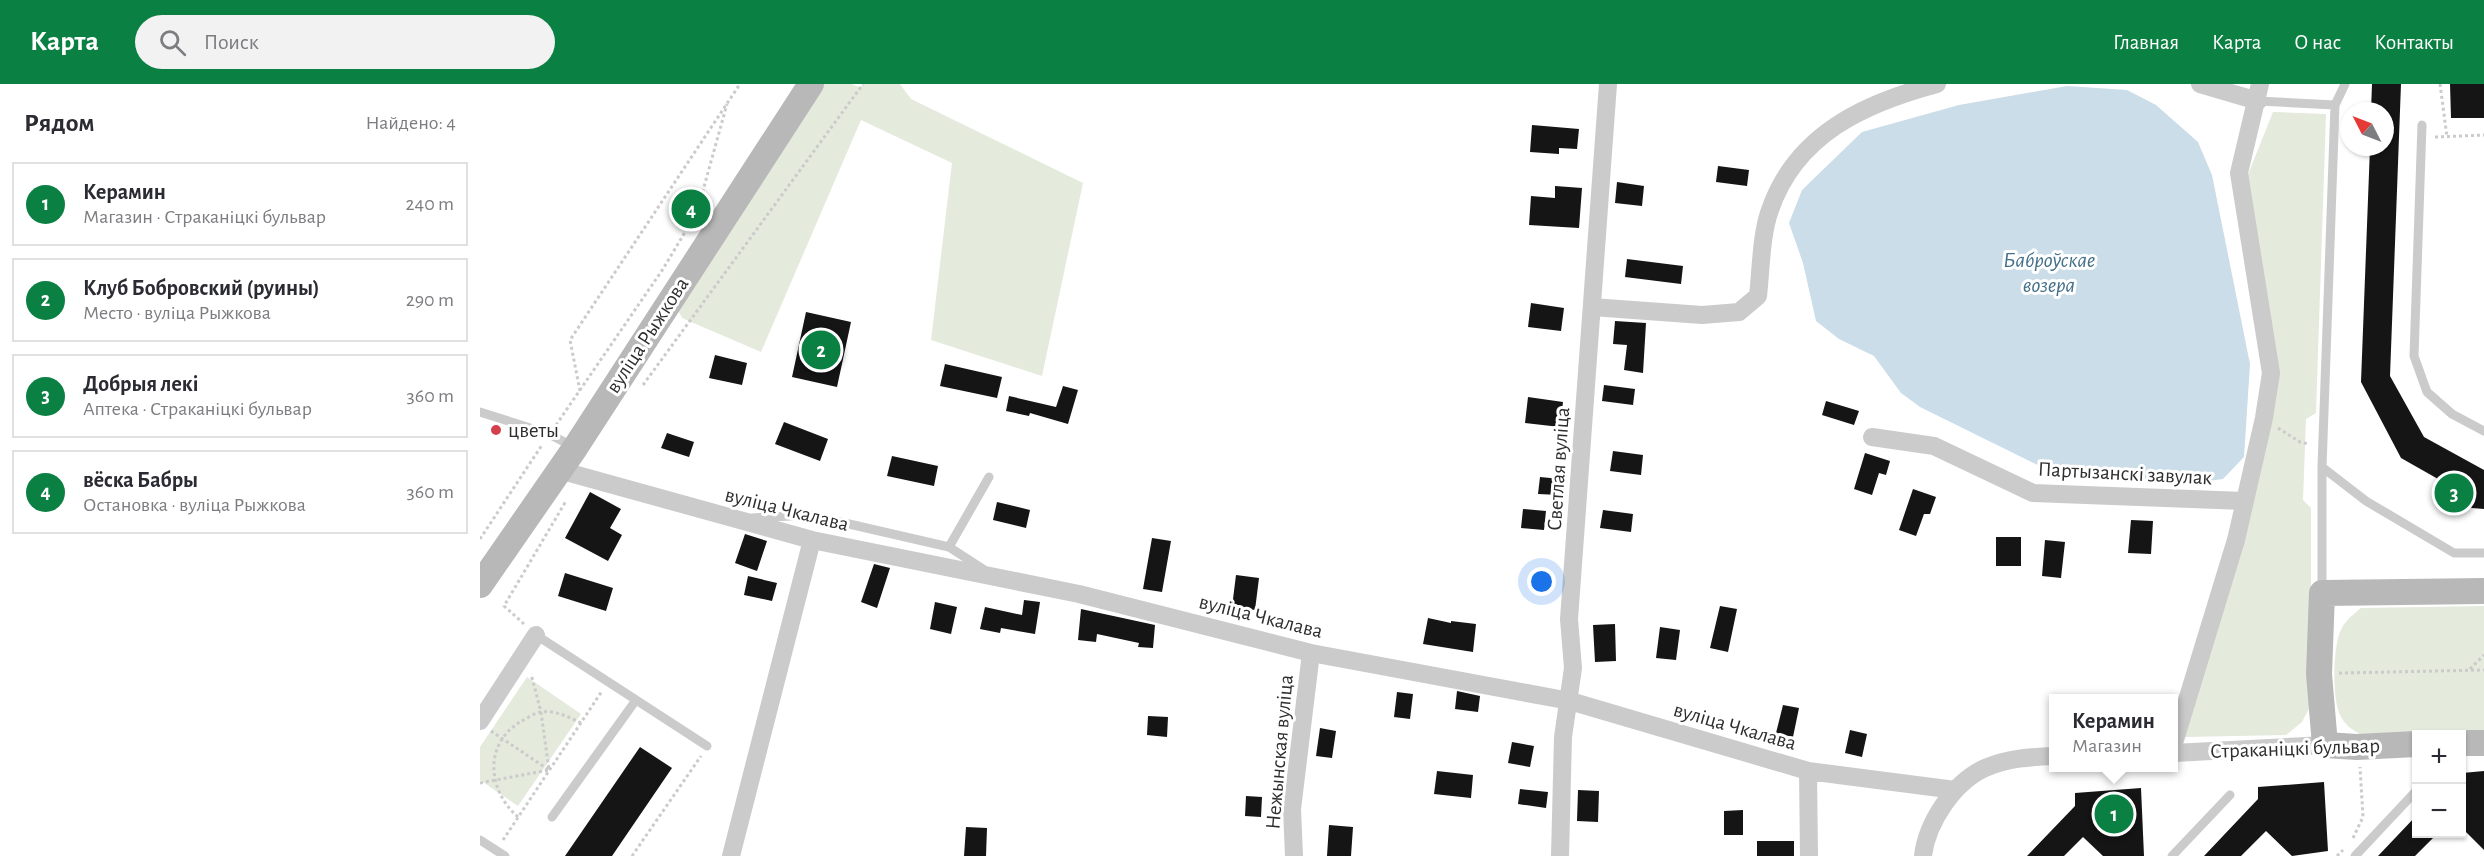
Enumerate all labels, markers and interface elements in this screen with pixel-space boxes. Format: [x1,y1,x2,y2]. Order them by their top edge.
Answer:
search box [135,15,555,69]
icon: search [156,26,189,59]
text: Карта [30,28,99,56]
text: Поиск [204,31,259,53]
text: Главная [2113,32,2179,53]
text: Карта [2212,32,2261,53]
text: О нас [2294,32,2341,53]
text: Контакты [2374,32,2454,53]
north arrow [2340,102,2394,156]
text: Рядом [24,110,95,136]
text: Найдено: 4 [366,113,456,133]
text: Керамин [83,181,166,203]
pin: 4 [672,186,710,232]
text: 1 [42,194,49,214]
text: 240 m [405,194,454,214]
text: Магазин · Страканіцкі бульвар [83,207,326,227]
water label: Баброўскае возера [2003,249,2095,297]
street label: вуліца Рыжкова [602,273,693,397]
text: Клуб Бобровский (руины) [83,277,320,299]
text: 2 [41,290,50,310]
text: 290 m [406,290,454,310]
text: Место · вуліца Рыжкова [83,303,271,323]
pin: 2 [802,328,840,372]
text: Добрыя лекi [83,373,198,395]
text: 3 [41,386,50,406]
text: 360 m [407,386,454,406]
text: Аптека · Страканіцкі бульвар [83,399,312,419]
street label: Светлая вуліца [1544,406,1573,532]
place label: цветы [508,420,559,441]
marker: цветы [489,423,503,437]
street label: Партызанскі завулак [2037,458,2213,489]
text: вёска Бабры [83,469,198,491]
pin: 3 [2434,470,2474,516]
text: 4 [40,482,51,502]
text: 360 m [407,482,454,502]
street label: вуліца Чкалава [723,484,851,535]
text: Остановка · вуліца Рыжкова [83,495,306,515]
your location [1527,567,1556,596]
street label: вуліца Чкалава [1197,591,1325,642]
street label: Нежынская вуліца [1262,673,1297,830]
popup [2049,694,2178,772]
street label: вуліца Чкалава [1671,699,1799,754]
text: Керамин [2072,710,2155,732]
map controls [2412,730,2466,838]
button: + [2412,730,2466,784]
street label: Страканіцкі бульвар [2210,735,2380,762]
text: Магазин [2072,736,2142,756]
button: − [2412,784,2466,838]
pin: 1 [2094,792,2134,836]

